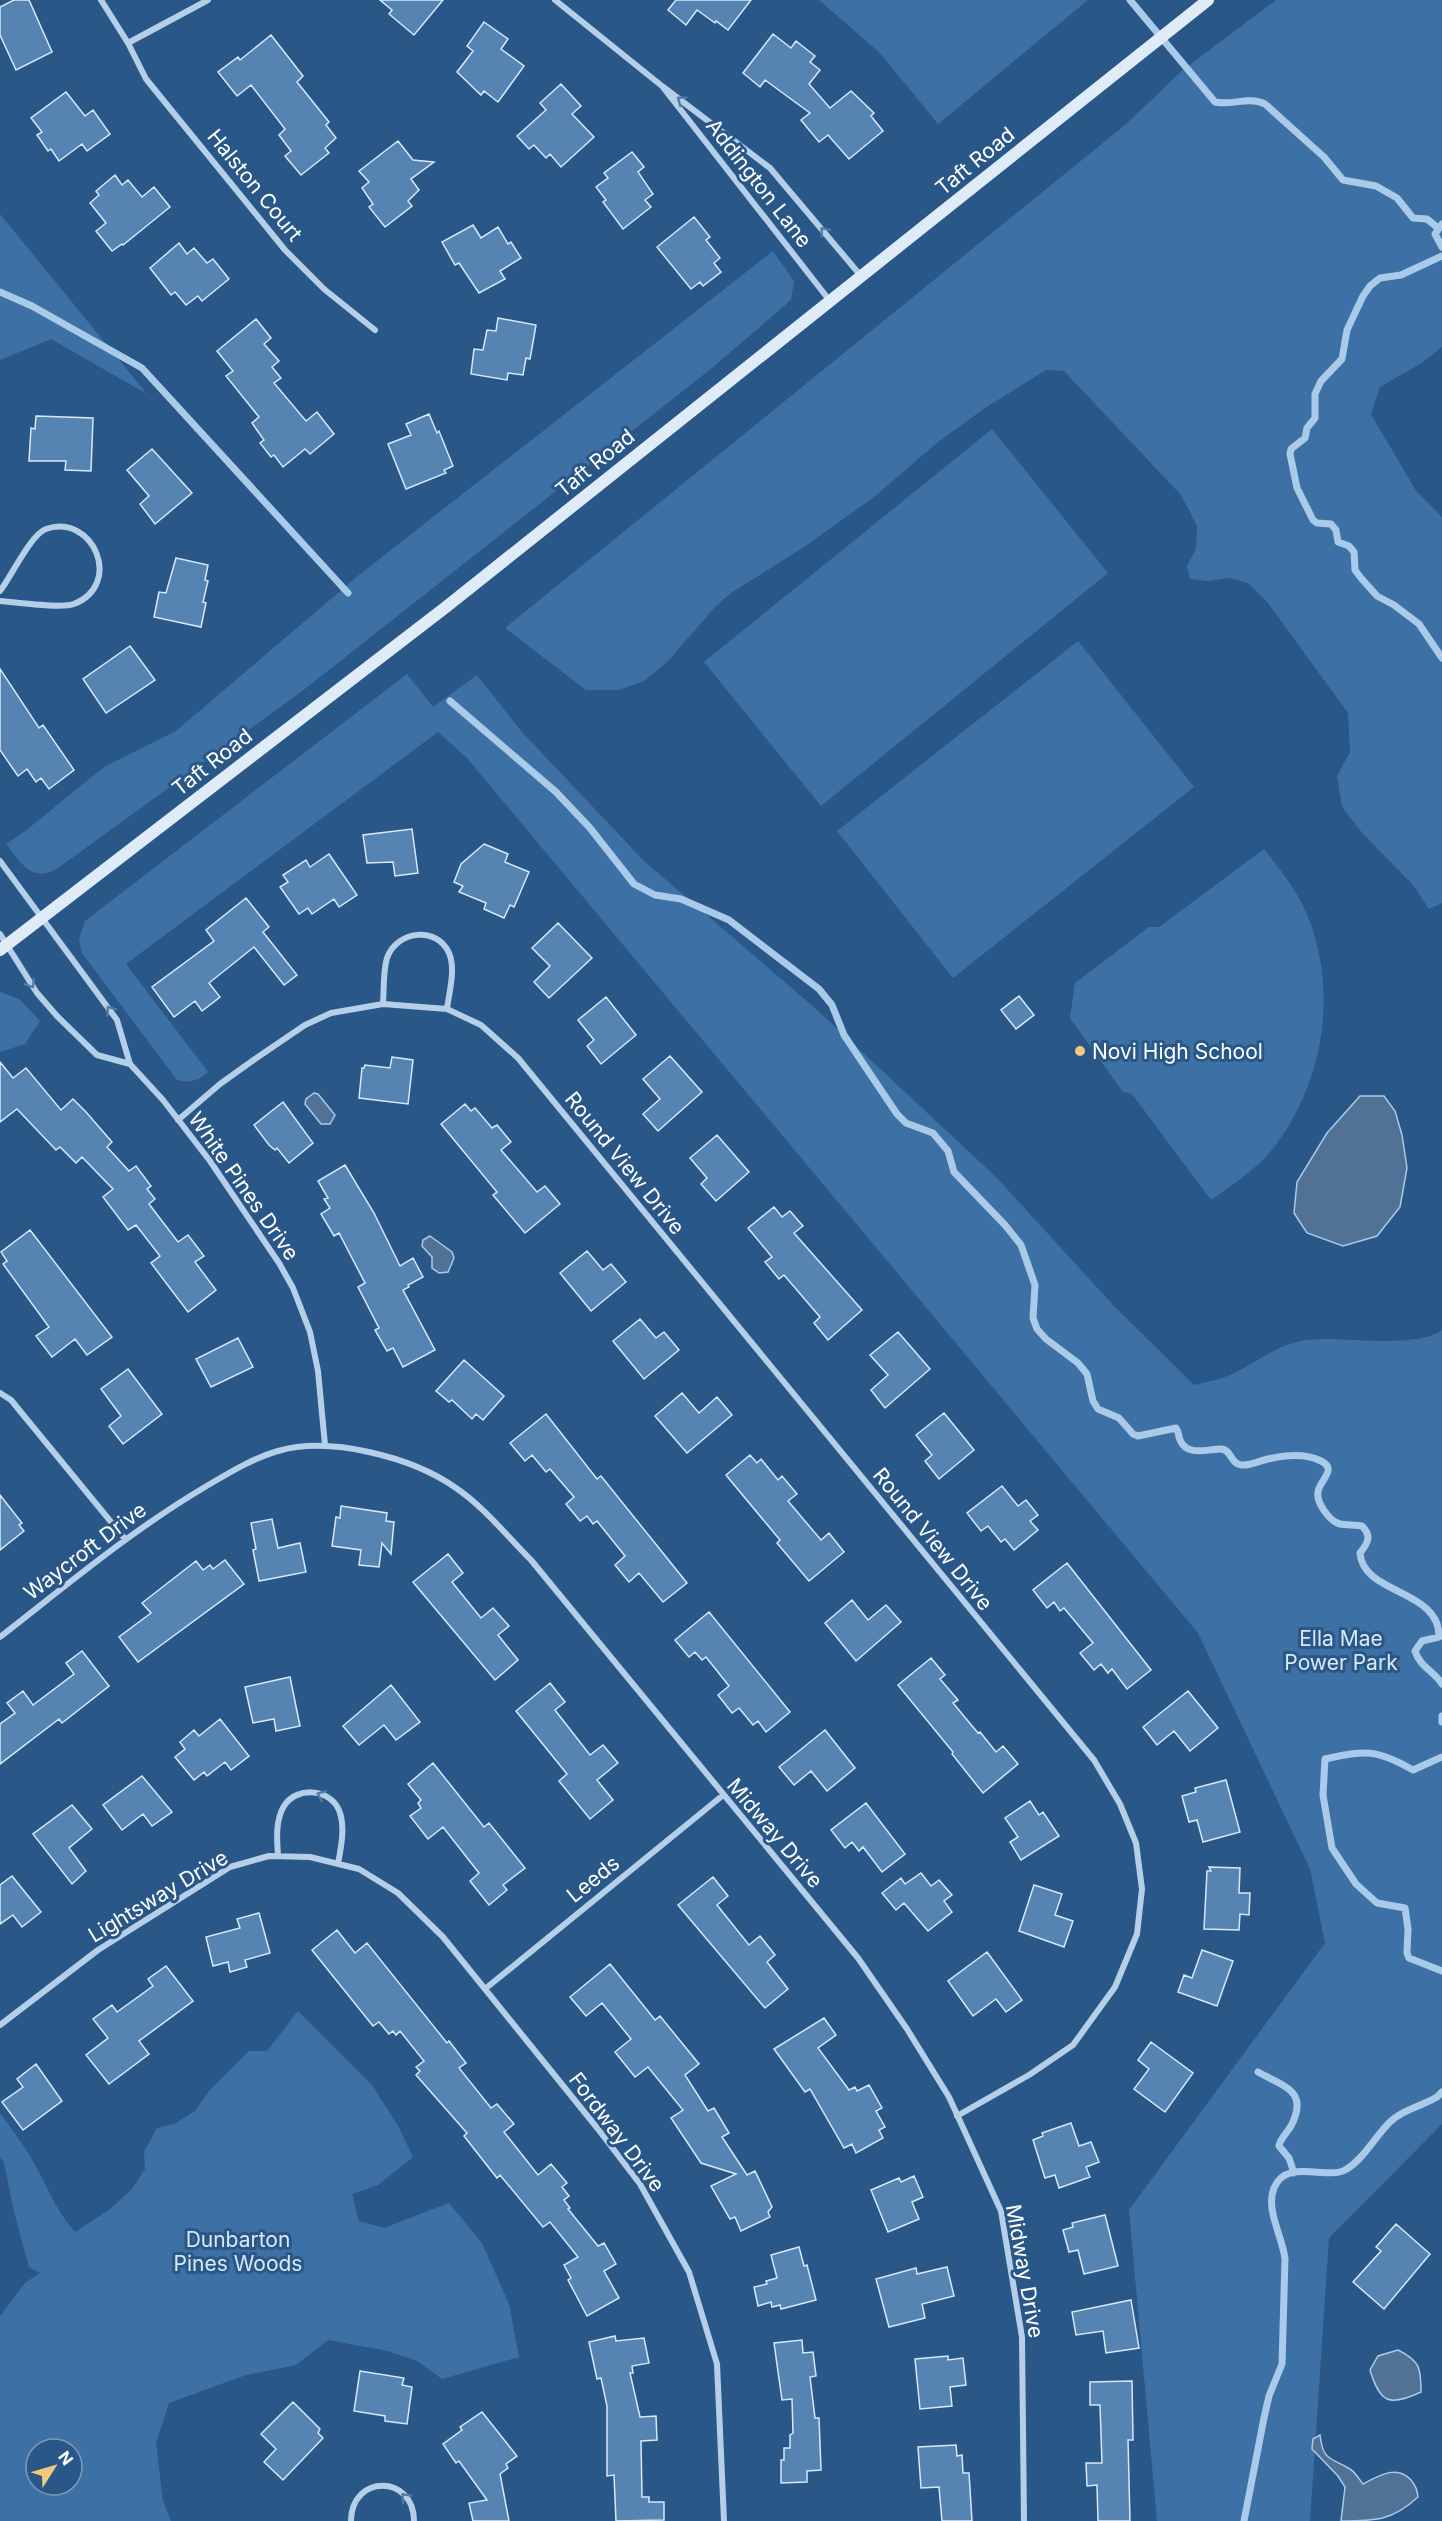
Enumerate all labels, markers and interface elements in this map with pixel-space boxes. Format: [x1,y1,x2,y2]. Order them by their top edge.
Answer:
one-way arrow [676,96,687,107]
street label: Addington Lane [701,114,817,252]
street label: Taft Road [930,122,1020,200]
street label: Halston Court [202,124,308,246]
one-way arrow [820,227,831,238]
street label: Taft Road [550,424,640,502]
street label: Taft Road [167,723,257,801]
one-way arrow [24,977,35,988]
one-way arrow [106,1006,117,1017]
place label: Novi High School [1092,1039,1263,1064]
marker: Novi High School [1073,1044,1087,1058]
street label: Round View Drive [560,1087,690,1239]
street label: White Pines Drive [183,1107,305,1265]
street label: Round View Drive [868,1463,998,1615]
street label: Waycroft Drive [19,1497,151,1605]
park label: Ella Mae Power Park [1284,1626,1398,1675]
street label: Midway Drive [722,1773,828,1893]
one-way arrow [316,1790,327,1802]
street label: Lightsway Drive [84,1844,232,1948]
street label: Leeds [562,1850,624,1908]
street label: Fordway Drive [564,2067,670,2197]
street label: Midway Drive [1001,2202,1049,2340]
park label: Dunbarton Pines Woods [174,2227,302,2276]
north arrow [24,2437,84,2497]
text: N [54,2447,78,2469]
one-way arrow [401,2494,412,2504]

